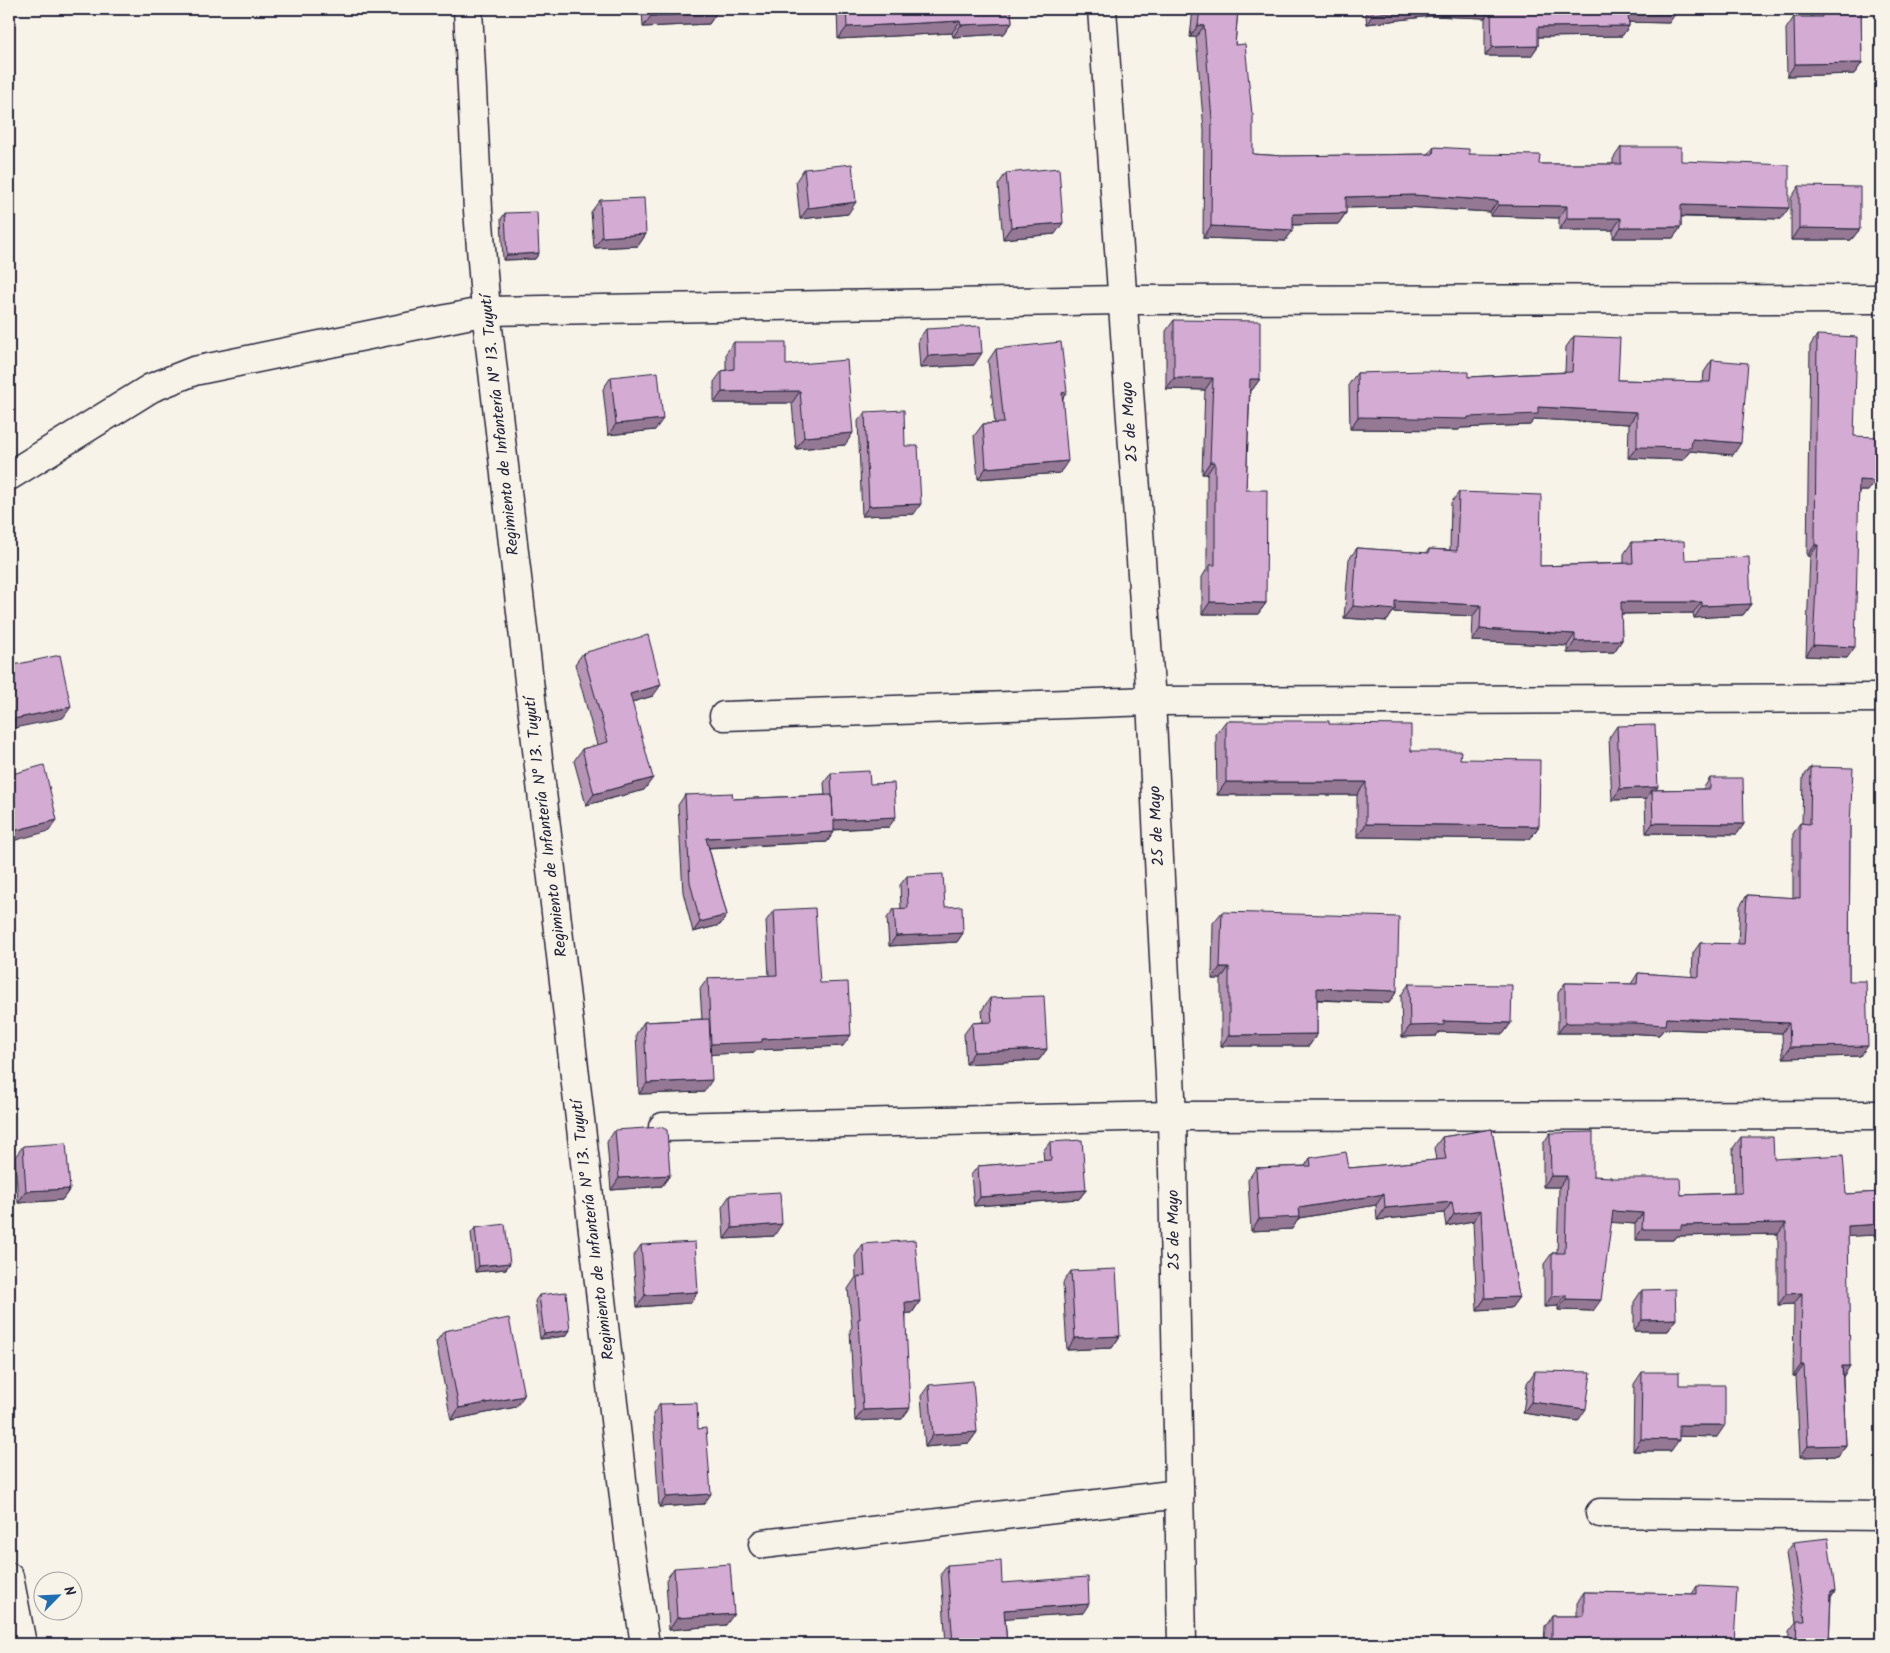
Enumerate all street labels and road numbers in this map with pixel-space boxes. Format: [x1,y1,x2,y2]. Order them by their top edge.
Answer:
street label: Regimiento de Infantería N° 13. Tuyutí [474,291,526,557]
street label: 25 de Mayo [1115,381,1145,463]
street label: Regimiento de Infantería N° 13. Tuyutí [517,693,574,959]
street label: 25 de Mayo [1142,785,1172,867]
street label: Regimiento de Infantería N° 13. Tuyutí [564,1096,621,1362]
street label: 25 de Mayo [1161,1189,1187,1271]

